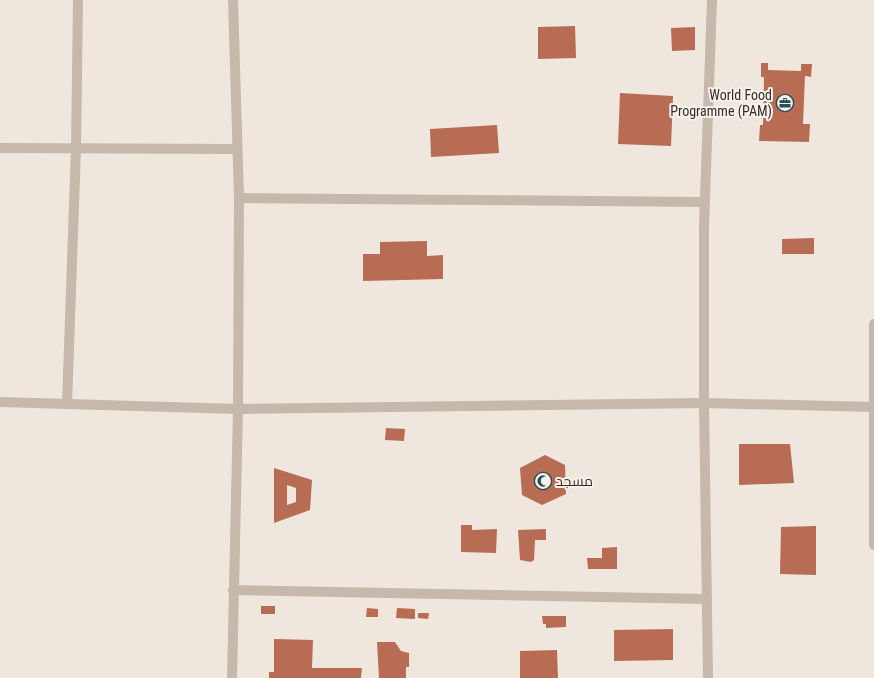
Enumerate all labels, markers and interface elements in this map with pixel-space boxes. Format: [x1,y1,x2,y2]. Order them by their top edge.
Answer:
place label: World Food Programme (PAM) [670,87,772,120]
office icon: World Food Programme (PAM) [775,93,795,113]
mosque icon: مسجد [533,471,553,491]
place label: مسجد [556,473,593,489]

